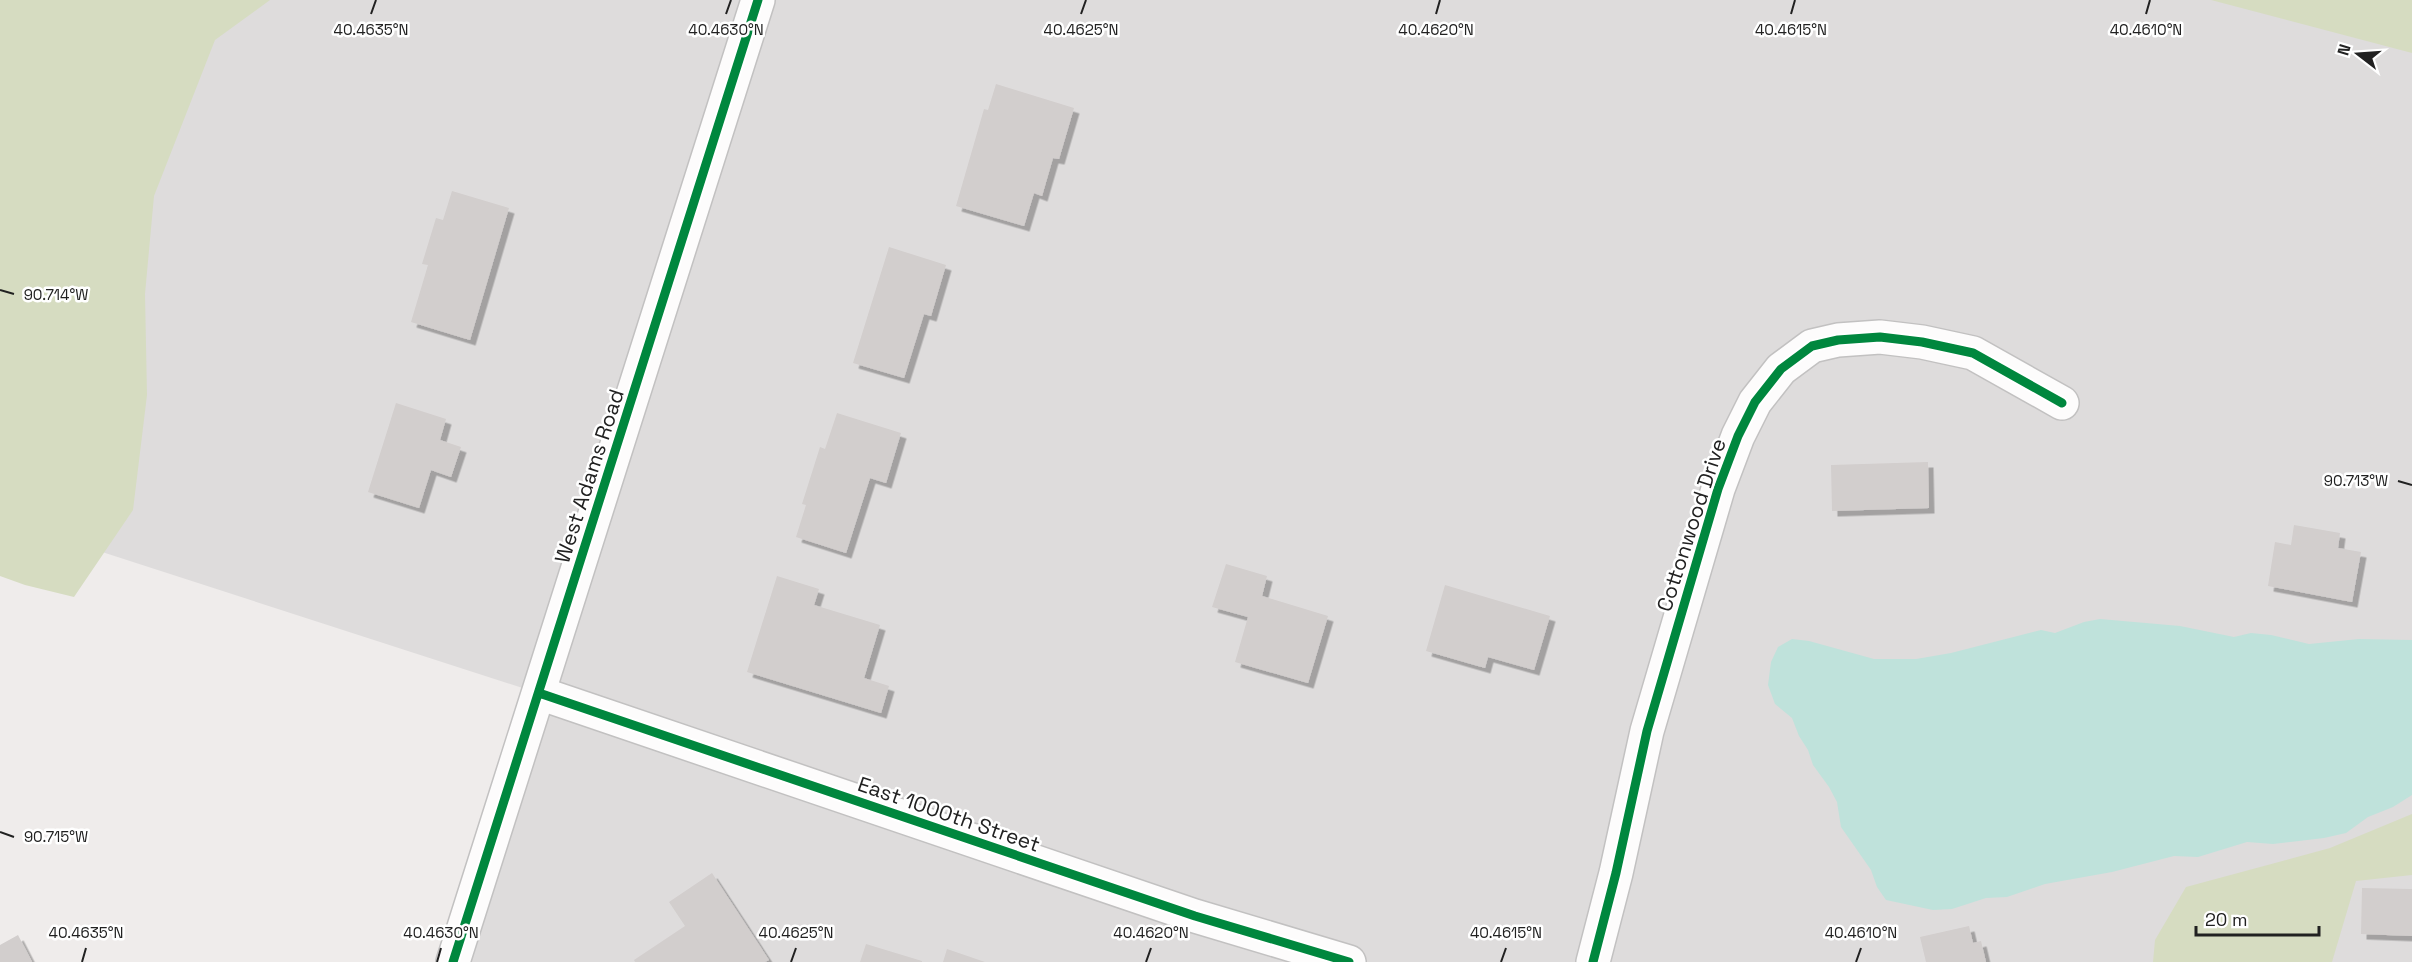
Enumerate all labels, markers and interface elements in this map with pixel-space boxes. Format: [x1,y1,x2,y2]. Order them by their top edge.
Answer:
text: 40.4635°N [334,20,408,39]
text: 40.4630°N [688,20,764,39]
text: 40.4625°N [1044,20,1118,39]
text: 40.4620°N [1398,20,1474,39]
text: 40.4615°N [1755,20,1827,39]
text: 40.4610°N [2110,20,2182,39]
north arrow [2328,24,2388,84]
text: N [2333,42,2356,58]
text: 90.714°W [24,285,88,304]
street label: West Adams Road [548,386,630,566]
street label: Cottonwood Drive [1650,435,1732,615]
text: 90.713°W [2324,471,2388,490]
street label: East 1000th Street [854,770,1044,858]
text: 90.715°W [24,827,88,846]
scale bar [2196,899,2319,937]
text: 20 m [2205,908,2248,931]
text: 40.4635°N [49,923,123,942]
text: 40.4630°N [403,923,479,942]
text: 40.4625°N [759,923,833,942]
text: 40.4620°N [1113,923,1189,942]
text: 40.4615°N [1470,923,1542,942]
text: 40.4610°N [1825,923,1897,942]

